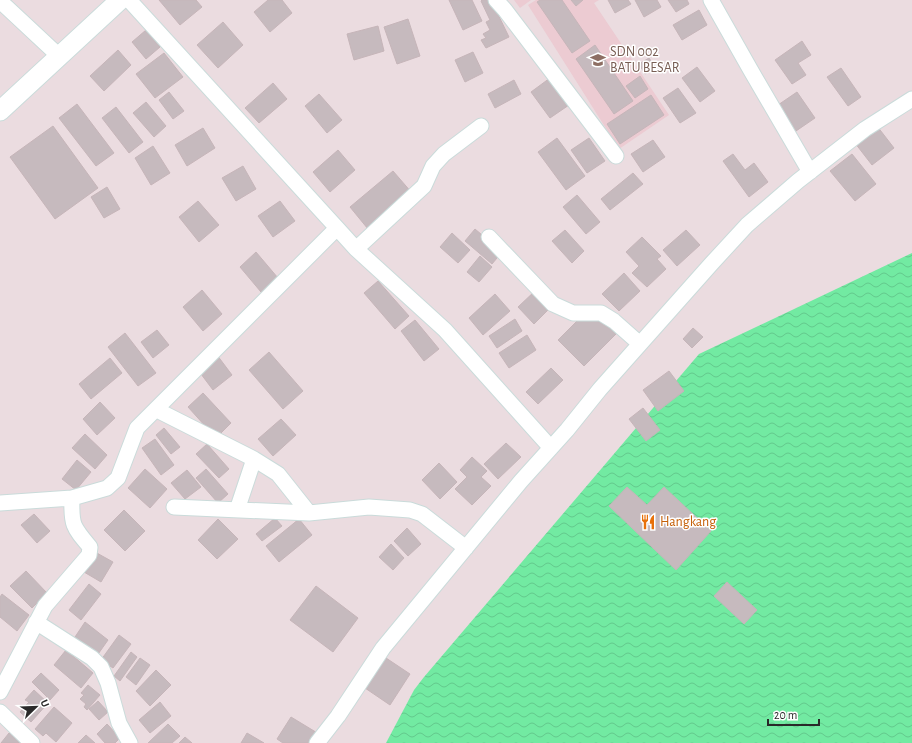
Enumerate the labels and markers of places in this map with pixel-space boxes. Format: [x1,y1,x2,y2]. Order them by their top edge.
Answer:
place label: SDN 002 BATU BESAR [610,45,680,75]
school or university icon: SDN 002 BATU BESAR [589,51,607,69]
restaurant icon: Hangkang [639,513,657,531]
place label: Hangkang [660,515,716,529]

